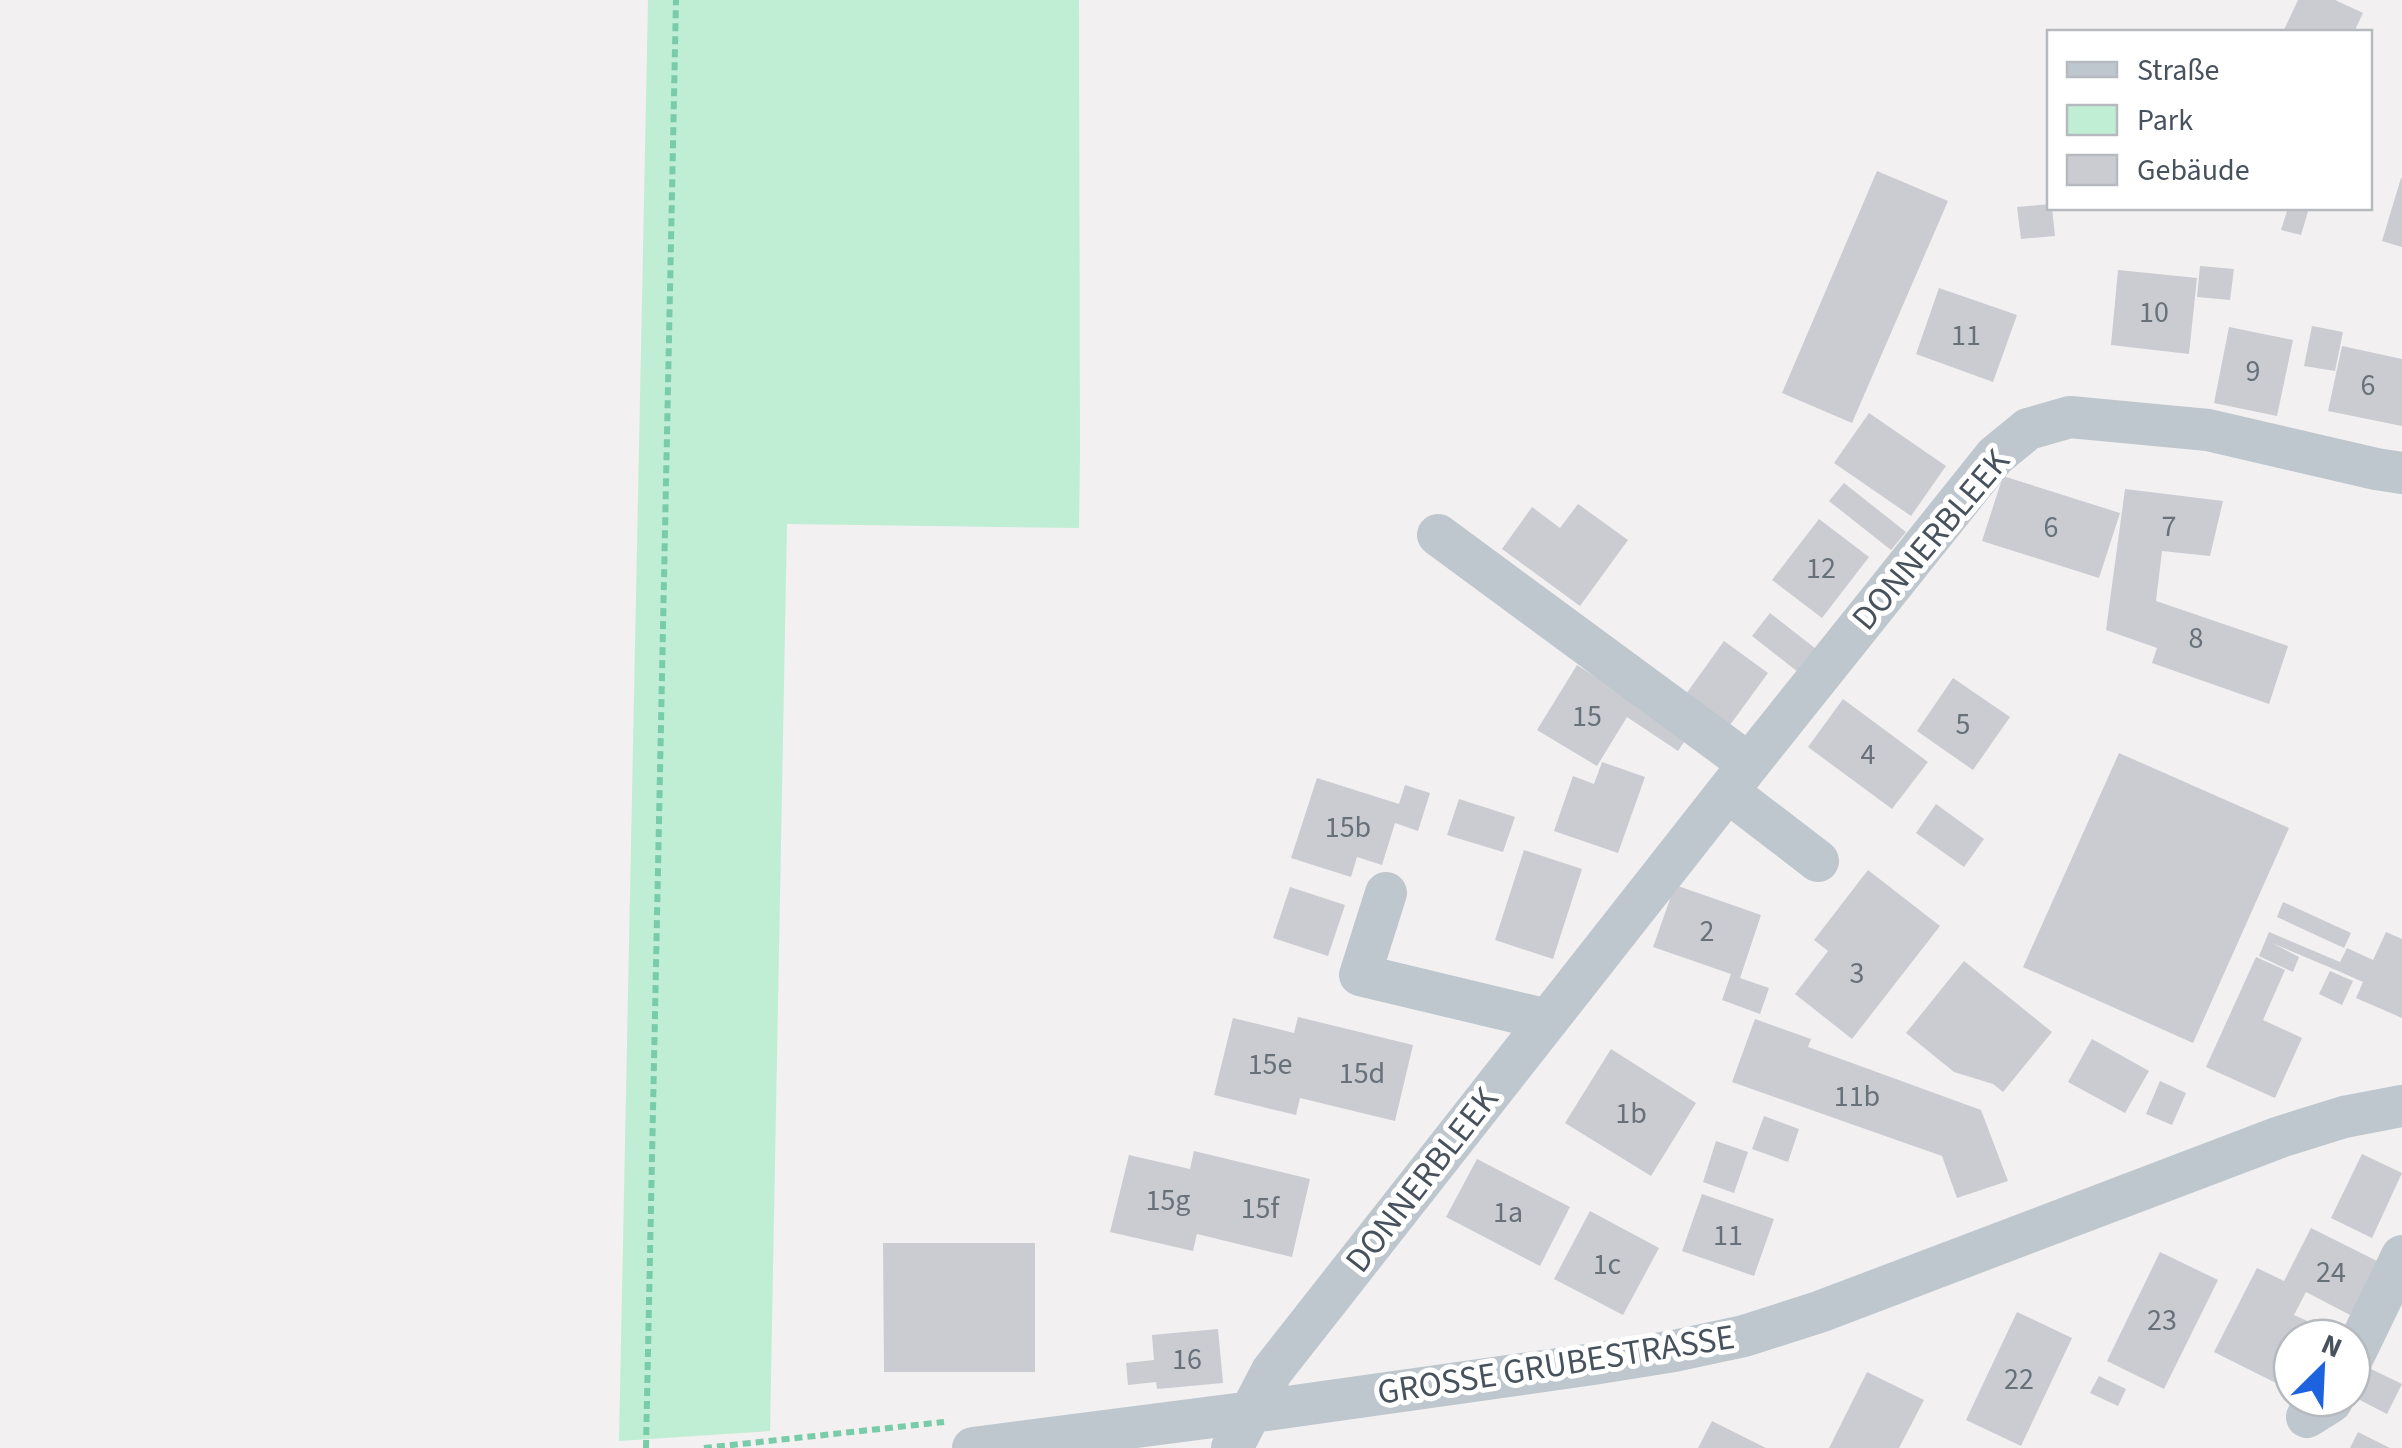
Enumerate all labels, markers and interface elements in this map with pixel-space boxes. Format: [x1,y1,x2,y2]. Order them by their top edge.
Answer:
legend [2047,30,2372,210]
text: Straße [2137,49,2219,92]
text: Park [2137,99,2193,142]
text: Gebäude [2137,149,2250,192]
house number: 10 [2139,291,2169,334]
house number: 11 [1951,314,1981,357]
house number: 9 [2246,350,2260,393]
house number: 6 [2361,364,2375,407]
street label: DONNERBLEEK [1840,438,2022,642]
house number: 7 [2162,505,2176,548]
house number: 6 [2044,506,2058,549]
house number: 12 [1806,547,1836,590]
house number: 8 [2189,617,2203,660]
house number: 15 [1572,695,1602,738]
house number: 5 [1956,703,1970,746]
house number: 4 [1861,733,1876,776]
house number: 15b [1325,806,1371,849]
house number: 2 [1700,910,1714,953]
house number: 3 [1850,952,1864,995]
house number: 15e [1248,1043,1292,1086]
house number: 15d [1339,1052,1385,1095]
house number: 11b [1834,1075,1880,1118]
street label: DONNERBLEEK [1334,1076,1511,1283]
house number: 1b [1615,1092,1647,1135]
house number: 15g [1146,1179,1190,1222]
house number: 15f [1241,1187,1281,1230]
house number: 1a [1493,1191,1523,1234]
house number: 11 [1713,1214,1743,1257]
house number: 1c [1593,1243,1621,1286]
house number: 24 [2316,1251,2346,1294]
house number: 23 [2147,1299,2177,1342]
street label: GROSSE GRUBESTRASSE [1374,1312,1738,1418]
north arrow [2272,1318,2372,1418]
text: N [2315,1324,2348,1368]
house number: 16 [1172,1338,1202,1381]
house number: 22 [2004,1358,2034,1401]

